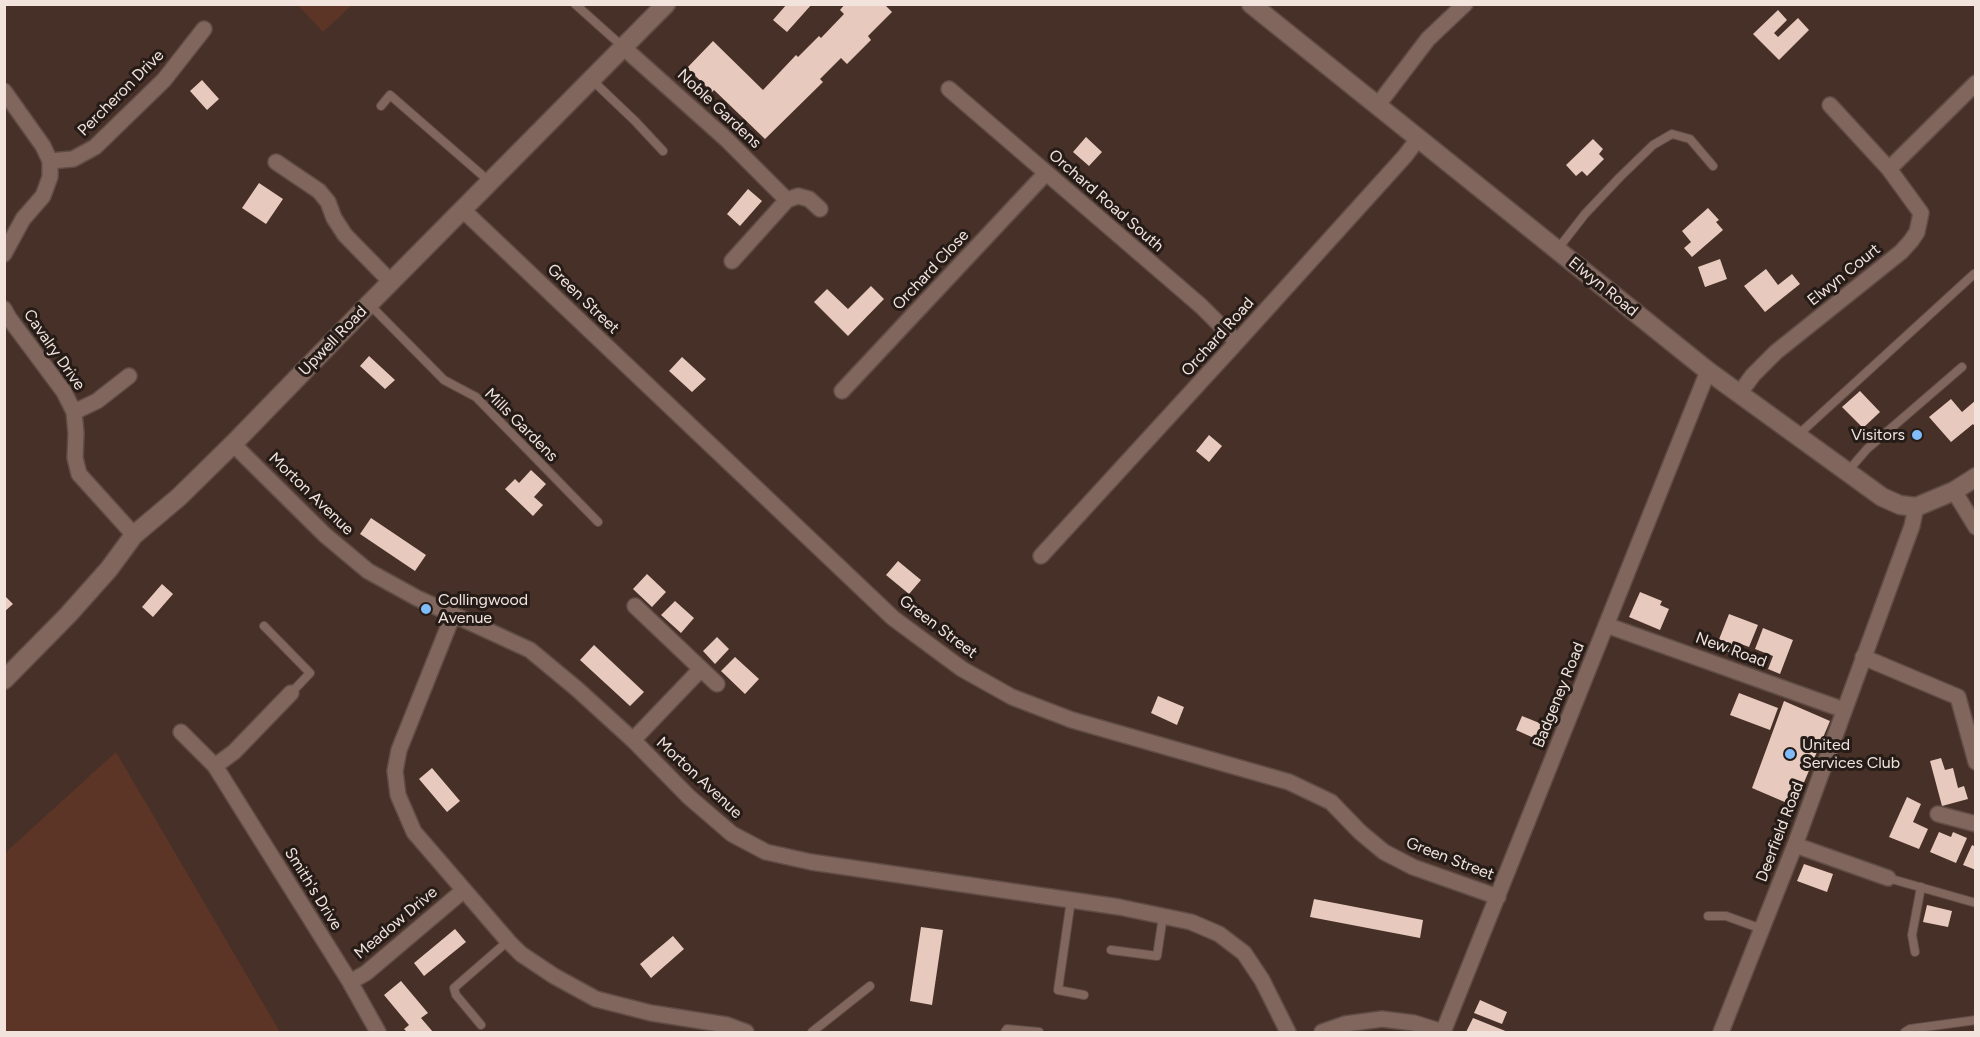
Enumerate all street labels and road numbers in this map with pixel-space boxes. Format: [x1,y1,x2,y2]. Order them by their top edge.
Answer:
street label: Percheron Drive [74,46,168,140]
street label: Noble Gardens [673,65,765,153]
street label: Orchard Road South [1045,146,1167,256]
street label: Orchard Close [889,226,973,314]
street label: Elwyn Court [1804,240,1884,310]
street label: Elwyn Road [1564,253,1642,321]
street label: Green Street [543,260,623,338]
street label: Orchard Road [1178,294,1258,380]
street label: Upwell Road [295,302,371,380]
street label: Cavalry Drive [19,306,89,394]
street label: Mills Gardens [480,384,562,466]
street label: Morton Avenue [265,449,357,539]
street label: Green Street [895,591,981,663]
street label: New Road [1693,628,1769,672]
street label: Badgeney Road [1529,639,1589,751]
street label: Morton Avenue [652,733,746,823]
street label: Deerfield Road [1752,779,1808,885]
street label: Green Street [1403,833,1497,885]
street label: Smith's Drive [280,844,346,934]
street label: Meadow Drive [351,883,441,963]

